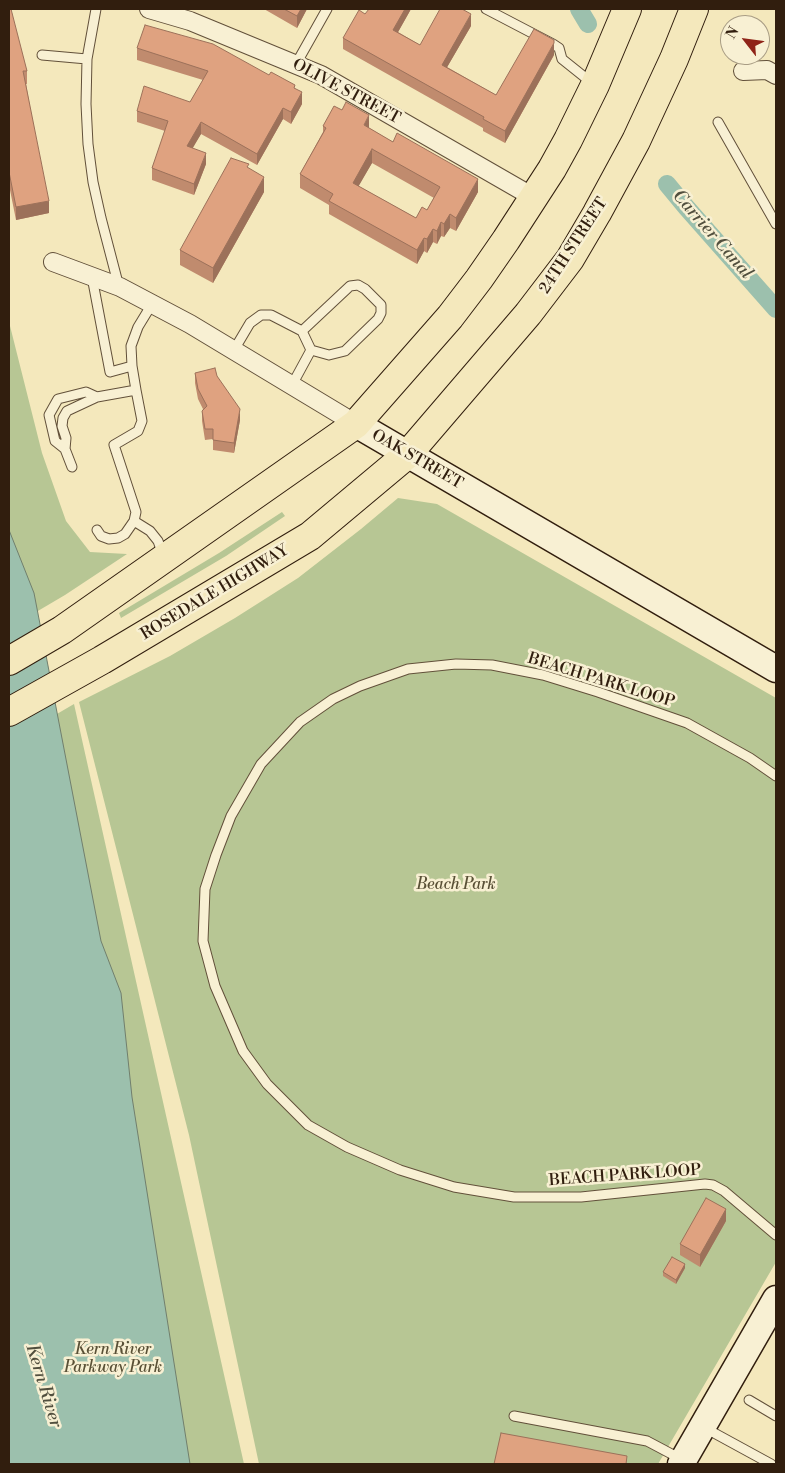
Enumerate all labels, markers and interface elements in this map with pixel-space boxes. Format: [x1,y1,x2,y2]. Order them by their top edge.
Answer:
north arrow [720,15,770,65]
text: N [722,24,743,42]
street label: OLIVE STREET [289,55,403,129]
water label: Carrier Canal [667,186,757,284]
street label: 24TH STREET [536,194,612,298]
street label: OAK STREET [368,426,466,494]
street label: ROSEDALE HIGHWAY [138,541,292,645]
street label: BEACH PARK LOOP [525,650,677,712]
park label: Beach Park [416,875,496,895]
street label: BEACH PARK LOOP [548,1161,702,1191]
park label: Kern River Parkway Park [64,1340,162,1378]
water label: Kern River [20,1342,66,1430]

